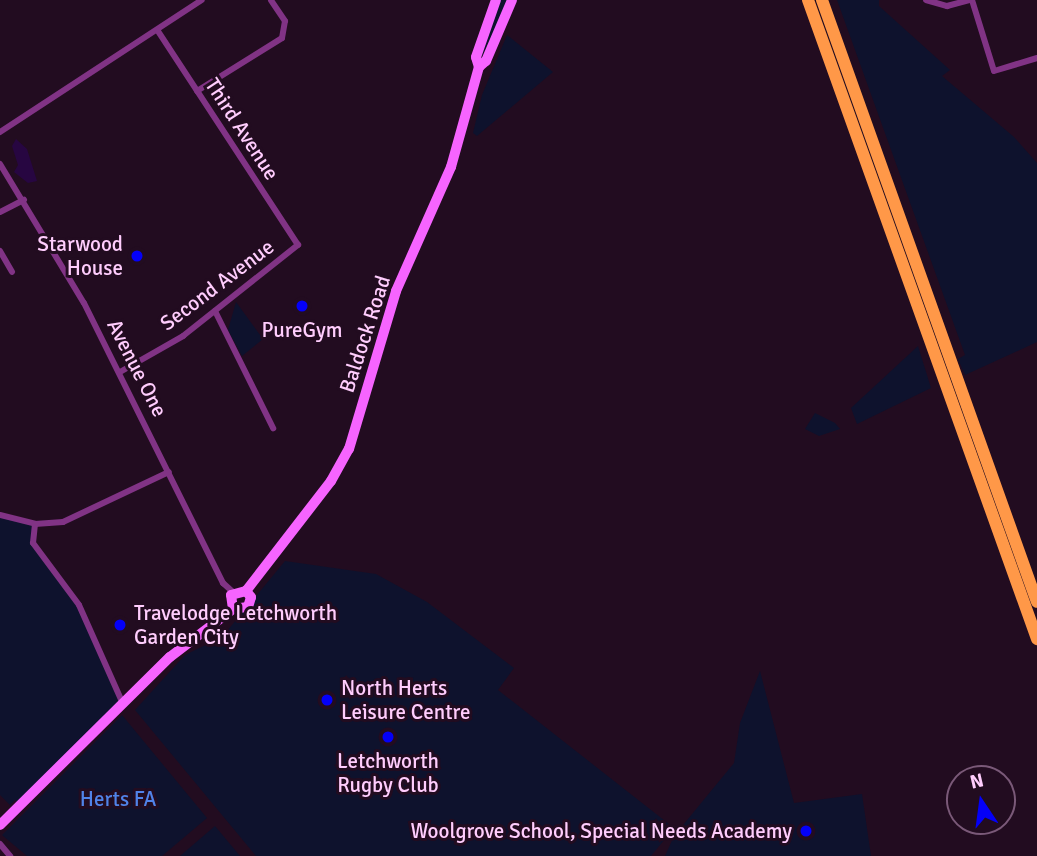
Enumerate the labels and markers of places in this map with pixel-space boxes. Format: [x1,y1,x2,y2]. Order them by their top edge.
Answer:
place label: Starwood House [37,231,123,281]
marker: Starwood House [129,248,145,264]
marker: PureGym [294,298,310,314]
place label: PureGym [262,317,342,343]
place label: Travelodge Letchworth Garden City [134,600,337,650]
marker: Travelodge Letchworth Garden City [112,617,128,633]
place label: North Herts Leisure Centre [341,675,470,725]
marker: North Herts Leisure Centre [319,692,335,708]
marker: Letchworth Rugby Club [380,729,396,745]
place label: Letchworth Rugby Club [337,748,439,798]
place label: Woolgrove School, Special Needs Academy [411,818,792,844]
marker: Woolgrove School, Special Needs Academy [798,823,814,839]

